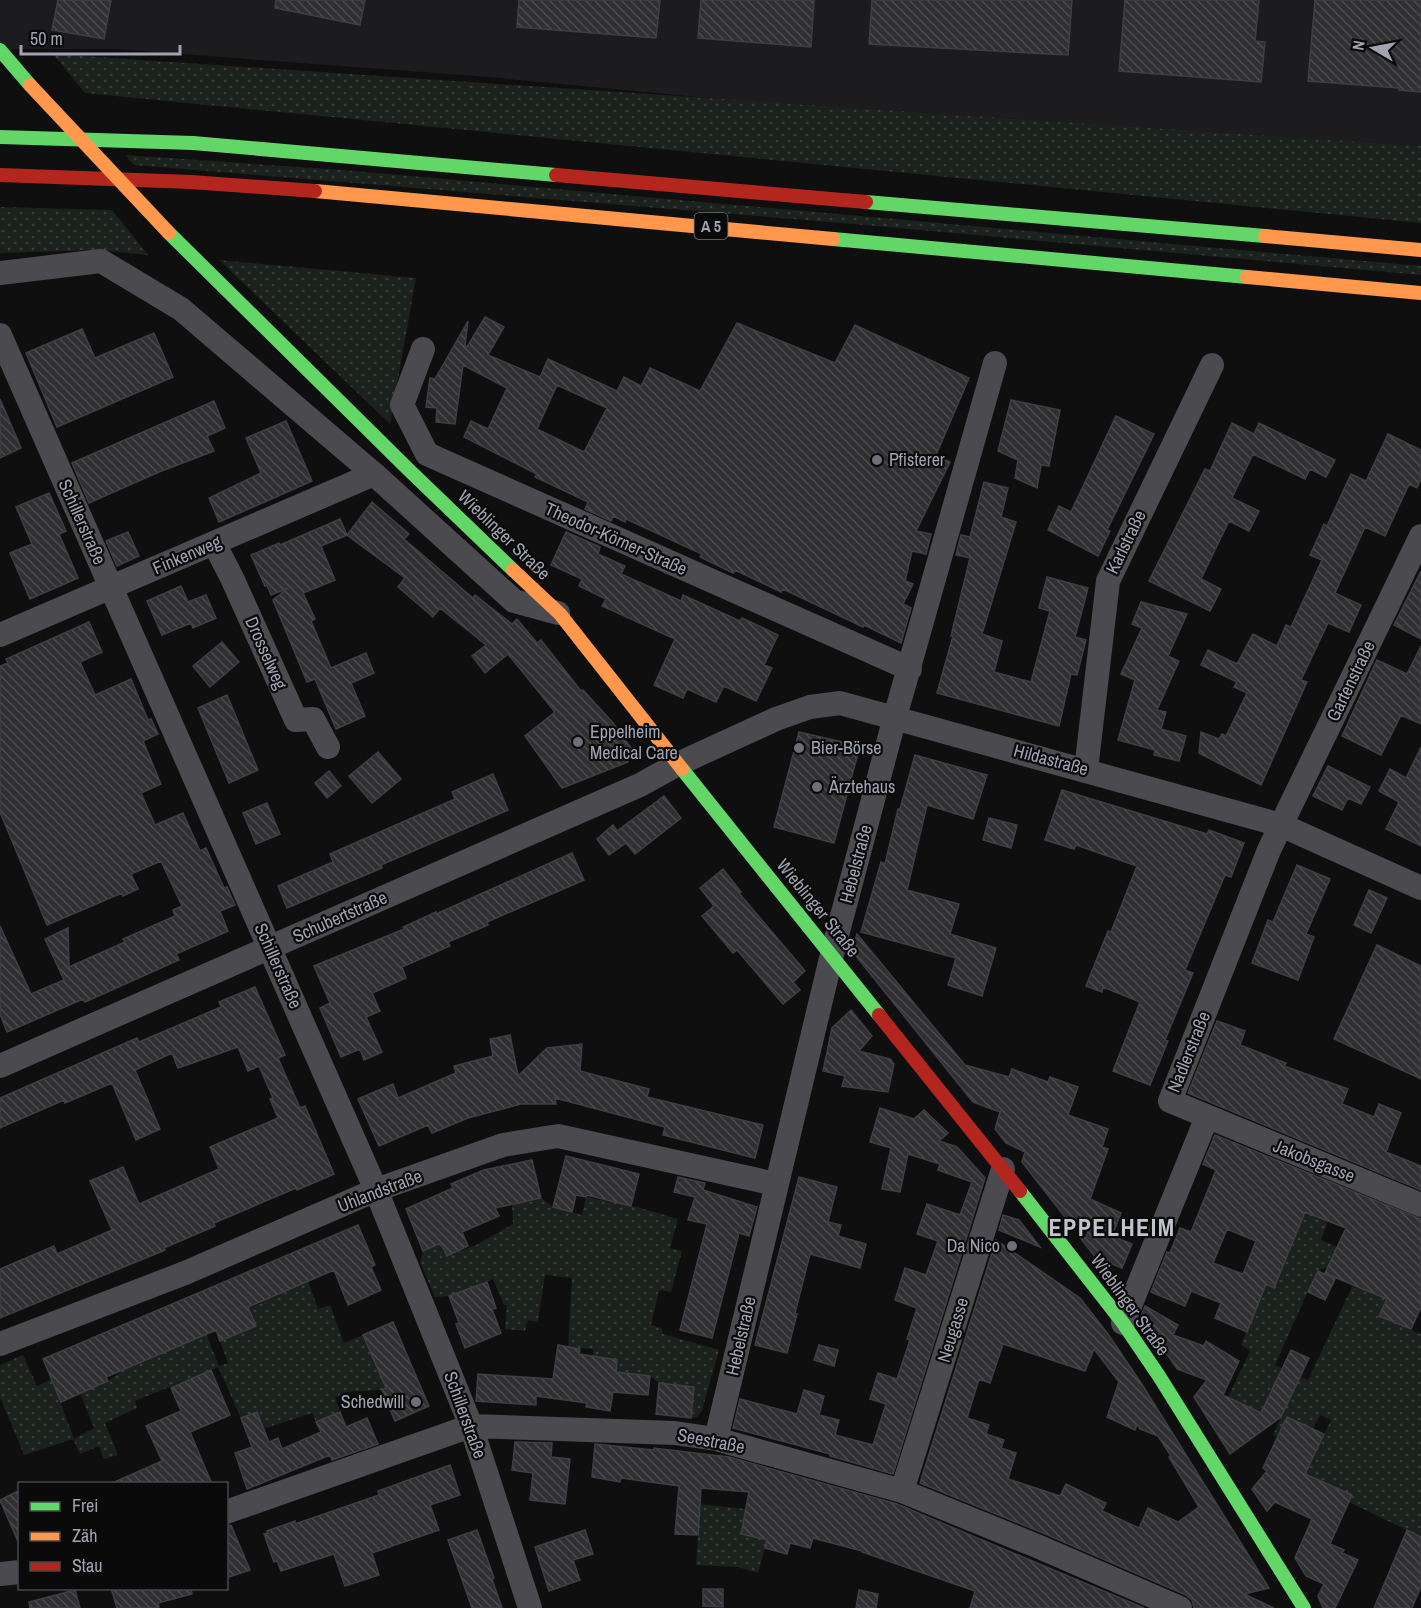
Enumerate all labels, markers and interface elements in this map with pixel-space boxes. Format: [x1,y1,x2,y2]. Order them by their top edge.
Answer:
scale bar [21,18,180,56]
north arrow [1343,18,1403,78]
text: 50 m [30,26,63,51]
text: N [1347,39,1370,52]
road number: A 5 [694,213,728,239]
place label: Pfisterer [889,447,945,472]
marker: Pfisterer [870,453,884,467]
street label: Schillerstraße [53,475,112,568]
street label: Wieblinger Straße [453,484,556,585]
street label: Theodor-Körner-Straße [541,496,691,581]
street label: Karlstraße [1099,506,1152,578]
street label: Finkenweg [149,529,226,580]
street label: Drosselweg [239,612,294,694]
street label: Gartenstraße [1320,636,1381,725]
place label: Eppelheim Medical Care [590,719,678,765]
marker: Eppelheim Medical Care [571,735,585,749]
place label: Bier-Börse [811,735,882,760]
street label: Hildastraße [1011,738,1091,781]
marker: Bier-Börse [792,741,806,755]
place label: Ärztehaus [828,774,895,799]
marker: Ärztehaus [810,780,824,794]
street label: Hebelstraße [833,822,878,906]
street label: Wieblinger Straße [771,853,866,962]
street label: Schubertstraße [289,885,391,948]
street label: Schillerstraße [249,919,308,1012]
street label: Nadlerstraße [1161,1008,1216,1096]
street label: Jakobsgasse [1270,1133,1359,1188]
street label: Uhlandstraße [334,1163,426,1218]
district label: EPPELHEIM [1048,1211,1176,1243]
place label: Da Nico [947,1233,1000,1258]
marker: Da Nico [1005,1239,1019,1253]
street label: Wieblinger Straße [1085,1249,1176,1361]
street label: Hebelstraße [719,1294,762,1378]
street label: Neugasse [931,1294,974,1365]
street label: Schillerstraße [438,1368,493,1462]
place label: Schedwill [341,1389,404,1414]
marker: Schedwill [409,1395,423,1409]
street label: Seestraße [675,1422,747,1459]
legend [18,1482,228,1590]
text: Frei [72,1493,98,1518]
text: Zäh [72,1523,97,1548]
text: Stau [72,1553,102,1578]

